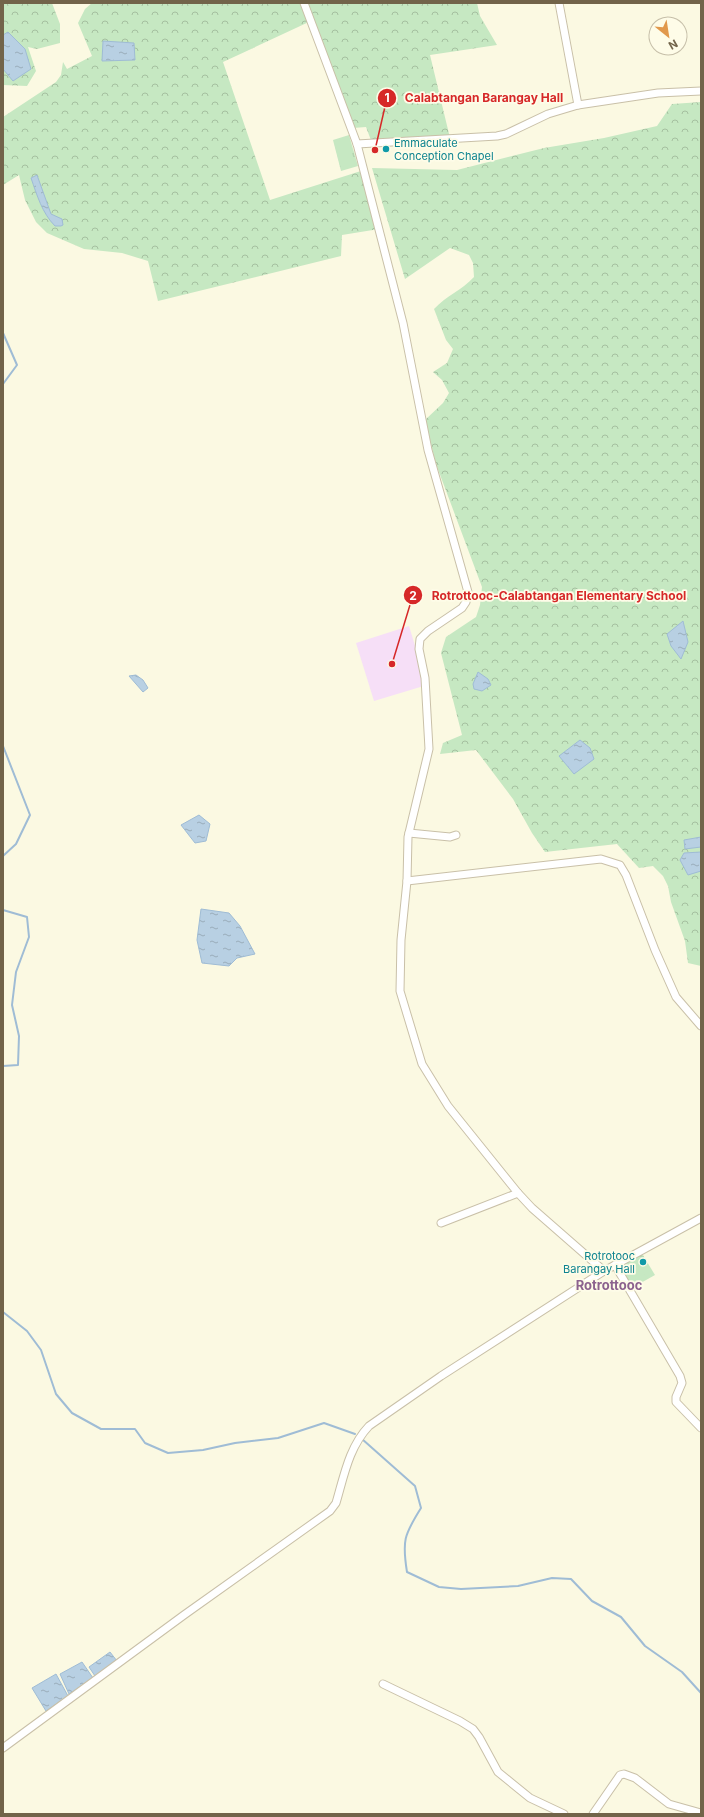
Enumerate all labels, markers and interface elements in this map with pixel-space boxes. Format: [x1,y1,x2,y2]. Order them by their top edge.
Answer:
north arrow [648,16,688,56]
text: N [666,37,680,53]
callout: Calabtangan Barangay Hall [377,86,571,110]
text: 1 [384,90,390,105]
text: Calabtangan Barangay Hall [405,90,563,105]
place label: Emmaculate Conception Chapel [394,136,494,163]
marker: Emmaculate Conception Chapel [381,144,391,154]
callout: Rotrottooc-Calabtangan Elementary School [403,583,694,607]
text: 2 [409,588,417,603]
text: Rotrottooc-Calabtangan Elementary School [432,588,686,603]
place label: Rotrotooc Barangay Hall [563,1249,635,1276]
marker: Rotrotooc Barangay Hall [638,1257,648,1267]
district label: Rotrottooc [576,1277,643,1293]

